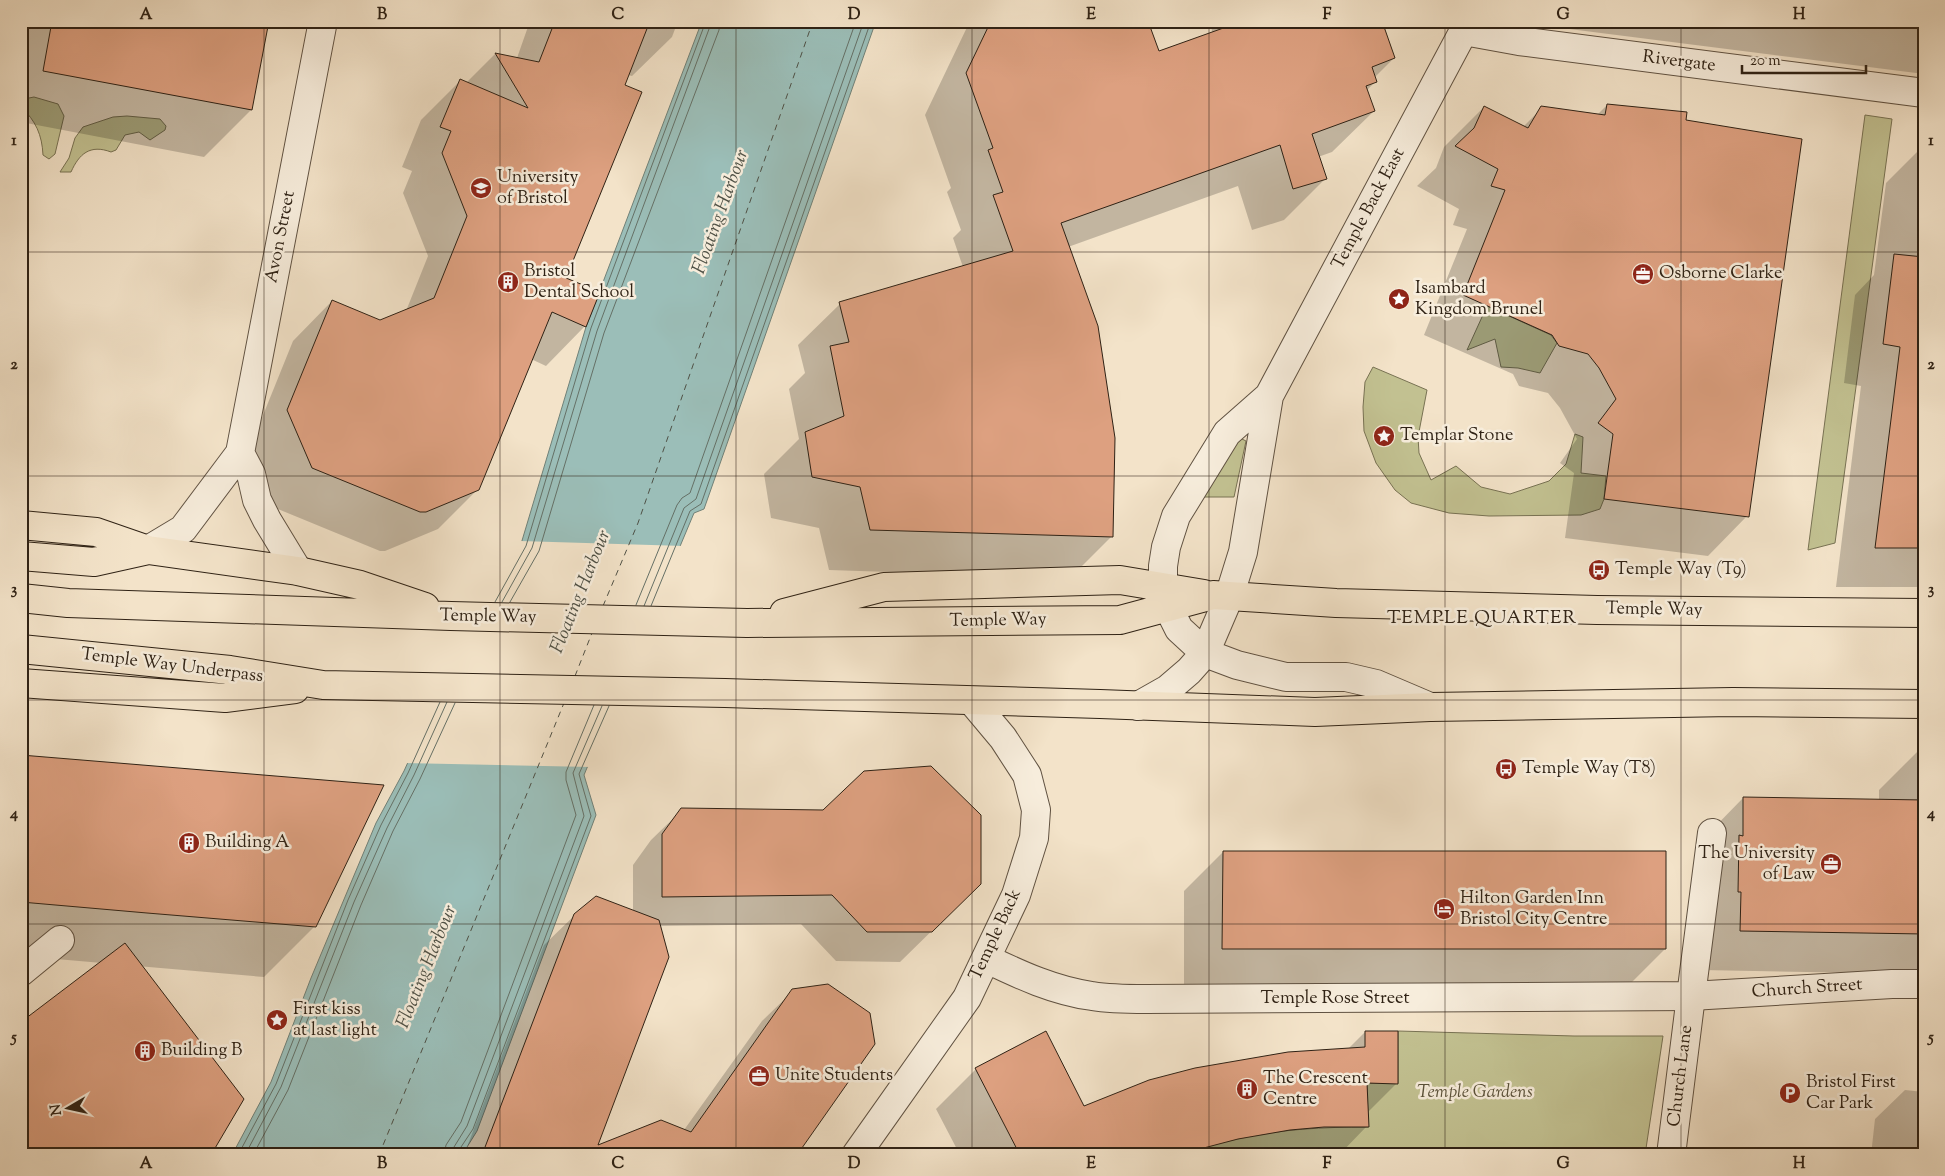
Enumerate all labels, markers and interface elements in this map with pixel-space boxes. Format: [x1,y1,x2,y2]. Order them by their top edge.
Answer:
text: A [140,4,153,27]
text: B [377,4,387,27]
text: C [612,4,625,27]
text: D [848,4,861,27]
text: E [1086,4,1096,27]
text: F [1323,4,1332,27]
text: G [1556,4,1570,27]
text: H [1793,4,1806,27]
scale bar [1742,42,1866,74]
street label: Rivergate [1641,45,1717,79]
text: 20 m [1750,51,1781,72]
text: 1 [11,130,17,153]
text: 1 [1928,130,1934,153]
street label: Temple Back East [1326,143,1412,275]
water label: Floating Harbour [686,146,756,278]
place label: University of Bristol [497,165,579,212]
school or university icon: University of Bristol [469,176,493,200]
street label: Avon Street [259,189,303,285]
place label: Bristol Dental School [524,259,634,306]
place label: Osborne Clarke [1659,261,1782,287]
office icon: Osborne Clarke [1631,262,1655,286]
building icon: Bristol Dental School [496,270,520,294]
place label: Isambard Kingdom Brunel [1415,276,1543,323]
place icon: Isambard Kingdom Brunel [1387,287,1411,311]
text: 2 [10,354,18,377]
text: 2 [1927,354,1935,377]
place label: Templar Stone [1400,423,1513,449]
place icon: Templar Stone [1372,424,1396,448]
water label: Floating Harbour [544,526,618,658]
place label: Temple Way (T9) [1615,557,1747,583]
bus stop icon: Temple Way (T9) [1587,558,1611,582]
text: 3 [11,579,18,602]
text: 3 [1928,579,1935,602]
street label: Temple Way [1605,596,1703,624]
street label: Temple Way [439,603,537,631]
district label: TEMPLE QUARTER [1387,605,1577,632]
street label: Temple Way [949,607,1047,635]
street label: Temple Way Underpass [79,642,265,690]
place label: Temple Way (T8) [1522,756,1656,782]
bus stop icon: Temple Way (T8) [1494,757,1518,781]
text: 4 [9,803,18,826]
text: 4 [1926,803,1935,826]
place label: Building A [205,830,290,856]
building icon: Building A [177,831,201,855]
place label: The University of Law [1698,841,1816,888]
office icon: The University of Law [1819,852,1843,876]
street label: Temple Back [963,885,1029,985]
place label: Hilton Garden Inn Bristol City Centre [1460,886,1607,933]
hotel icon: Hilton Garden Inn Bristol City Centre [1432,897,1456,921]
water label: Floating Harbour [390,901,464,1033]
street label: Church Street [1751,972,1863,1006]
street label: Temple Rose Street [1260,986,1410,1012]
place label: First kiss at last light [293,997,377,1044]
place icon: First kiss at last light [265,1008,289,1032]
street label: Church Lane [1662,1024,1700,1128]
text: 5 [9,1027,17,1050]
text: 5 [1926,1027,1934,1050]
place label: Building B [161,1038,242,1064]
building icon: Building B [133,1039,157,1063]
place label: Unite Students [775,1063,893,1089]
office icon: Unite Students [747,1064,771,1088]
place label: The Crescent Centre [1263,1066,1368,1113]
place label: Bristol First Car Park [1806,1070,1896,1117]
building icon: The Crescent Centre [1235,1077,1259,1101]
park label: Temple Gardens [1417,1080,1533,1106]
parking icon: Bristol First Car Park [1778,1081,1802,1105]
north arrow [42,1084,92,1134]
text: N [46,1103,68,1117]
text: A [140,1153,153,1176]
text: B [377,1153,387,1176]
text: C [612,1153,625,1176]
text: D [848,1153,861,1176]
text: E [1086,1153,1096,1176]
text: F [1323,1153,1332,1176]
text: G [1556,1153,1570,1176]
text: H [1793,1153,1806,1176]

